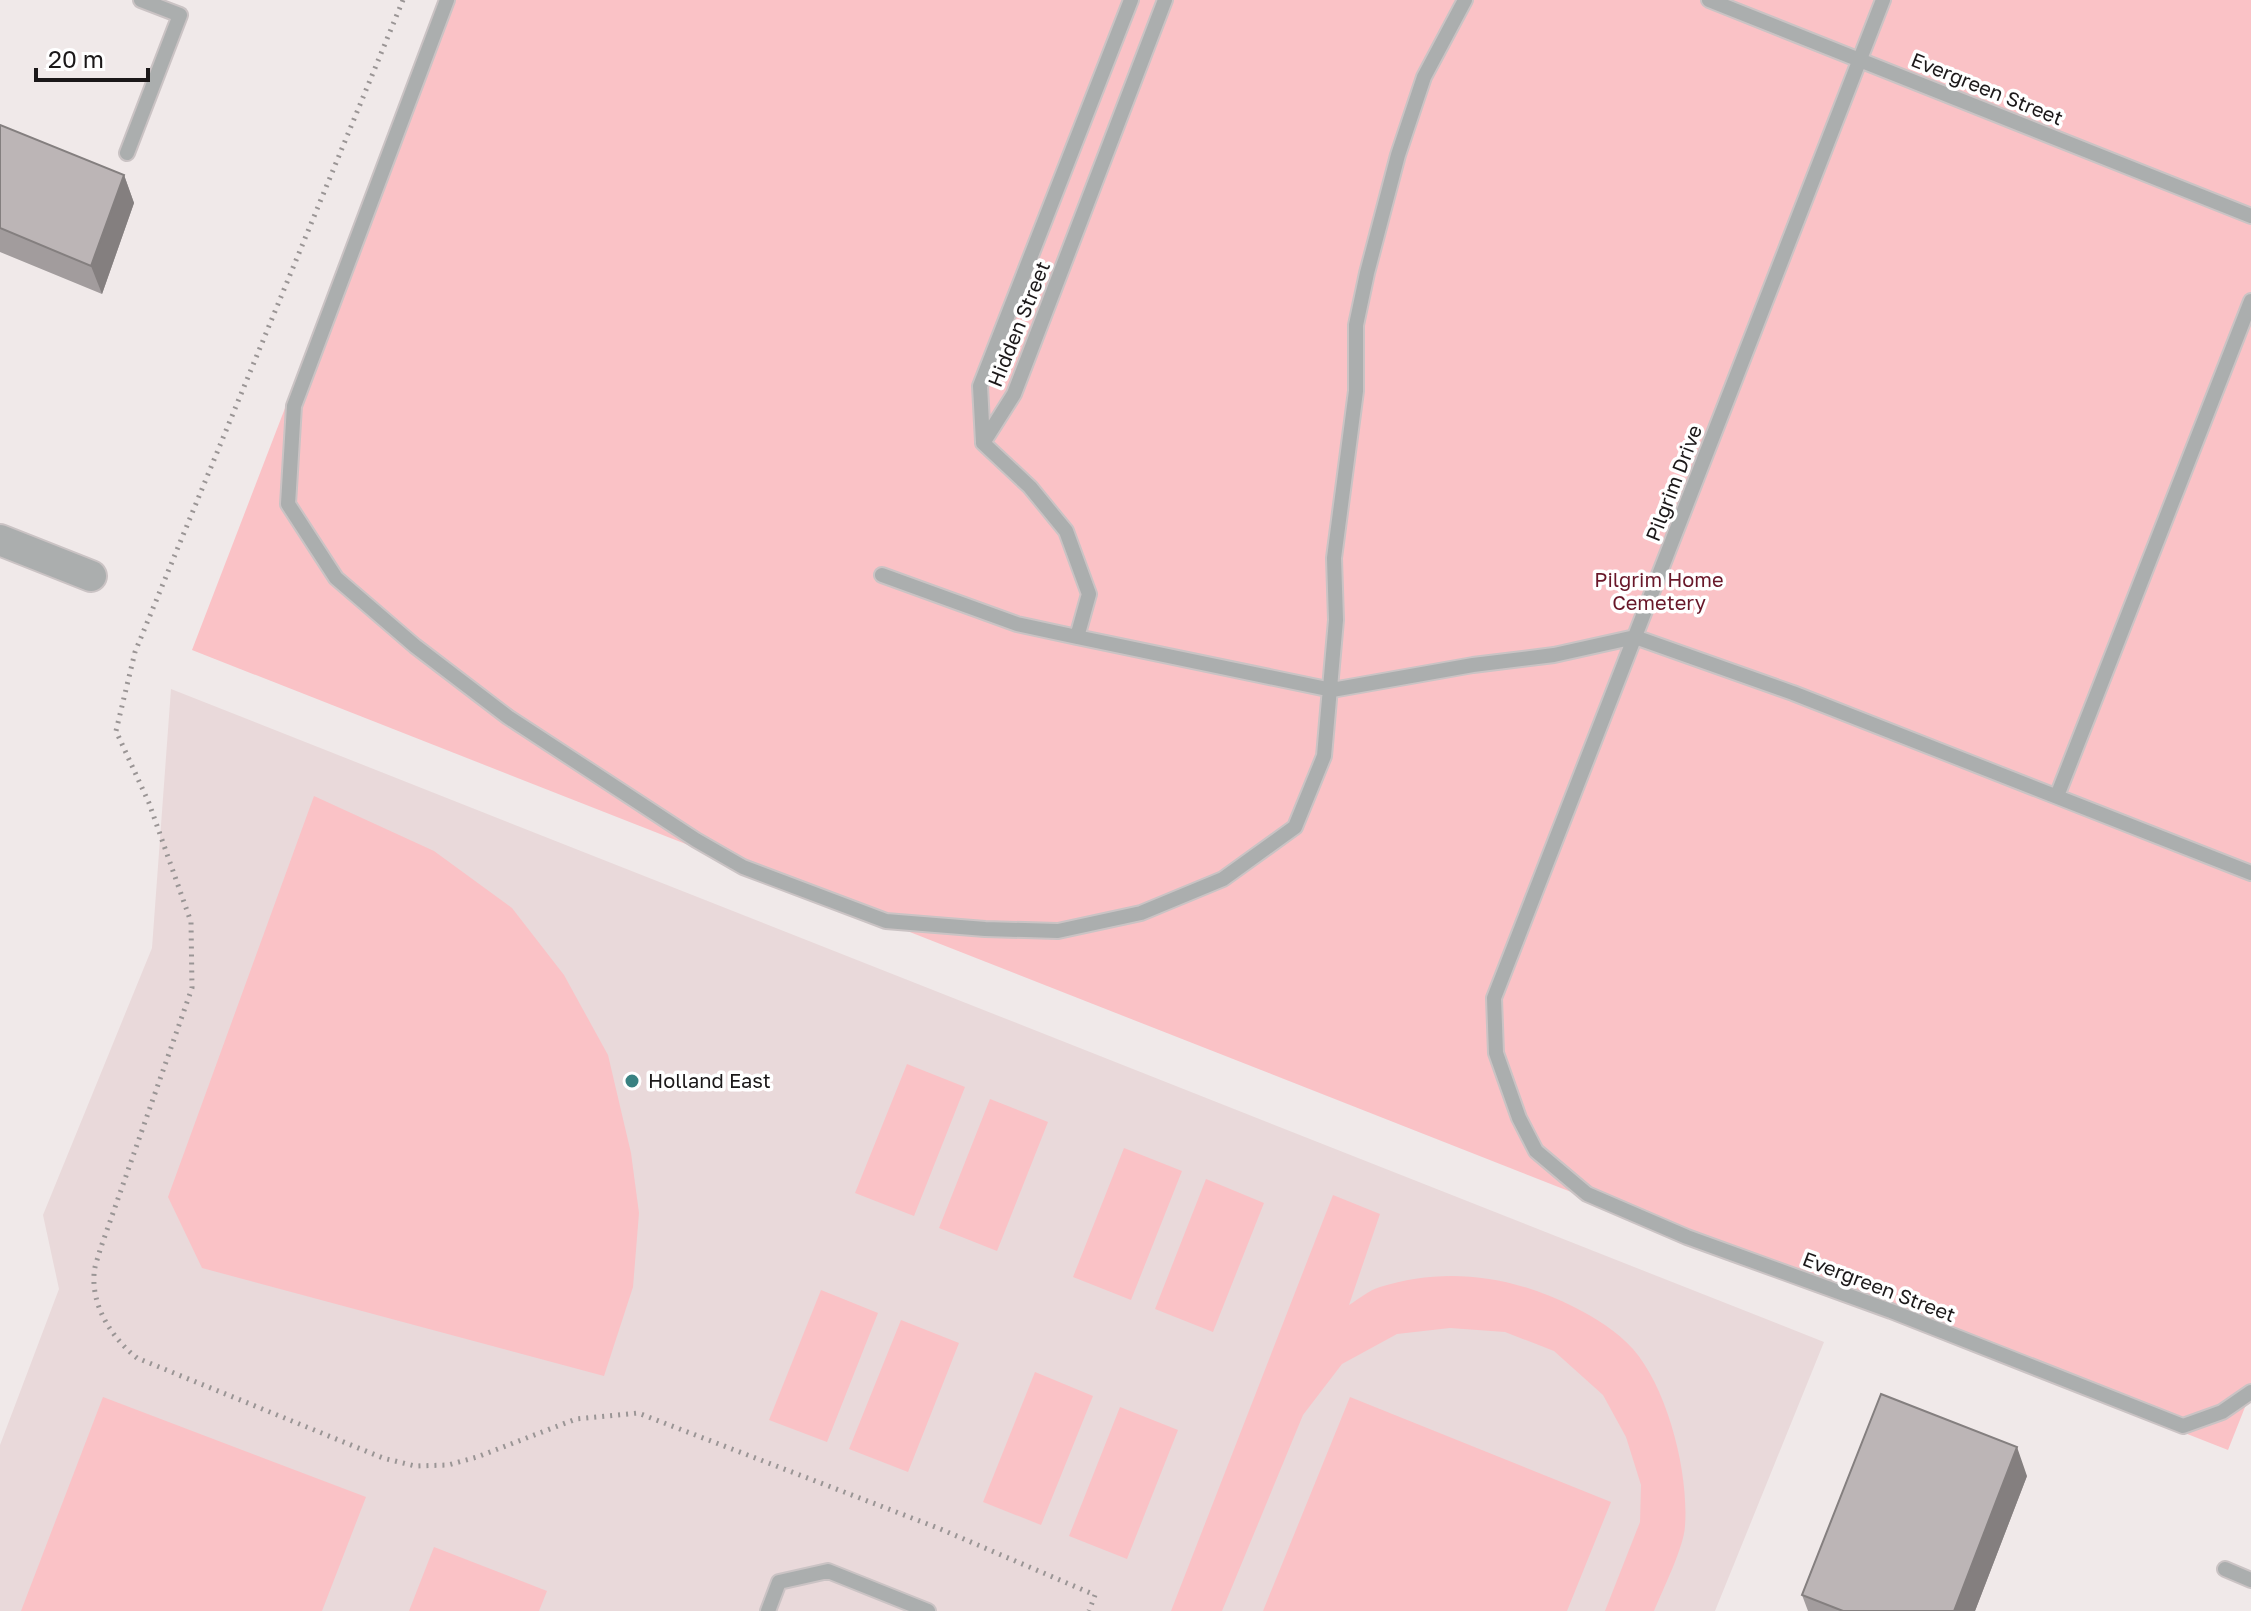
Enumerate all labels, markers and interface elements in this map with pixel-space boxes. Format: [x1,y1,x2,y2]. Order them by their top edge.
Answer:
scale bar [36,32,148,82]
text: 20 m [48,44,104,73]
street label: Evergreen Street [1908,47,2067,129]
street label: Hidden Street [982,257,1054,390]
street label: Pilgrim Drive [1640,421,1706,544]
park label: Pilgrim Home Cemetery [1594,567,1724,614]
place label: Holland East [648,1068,771,1092]
marker: Holland East [623,1072,641,1090]
street label: Evergreen Street [1800,1246,1959,1326]

